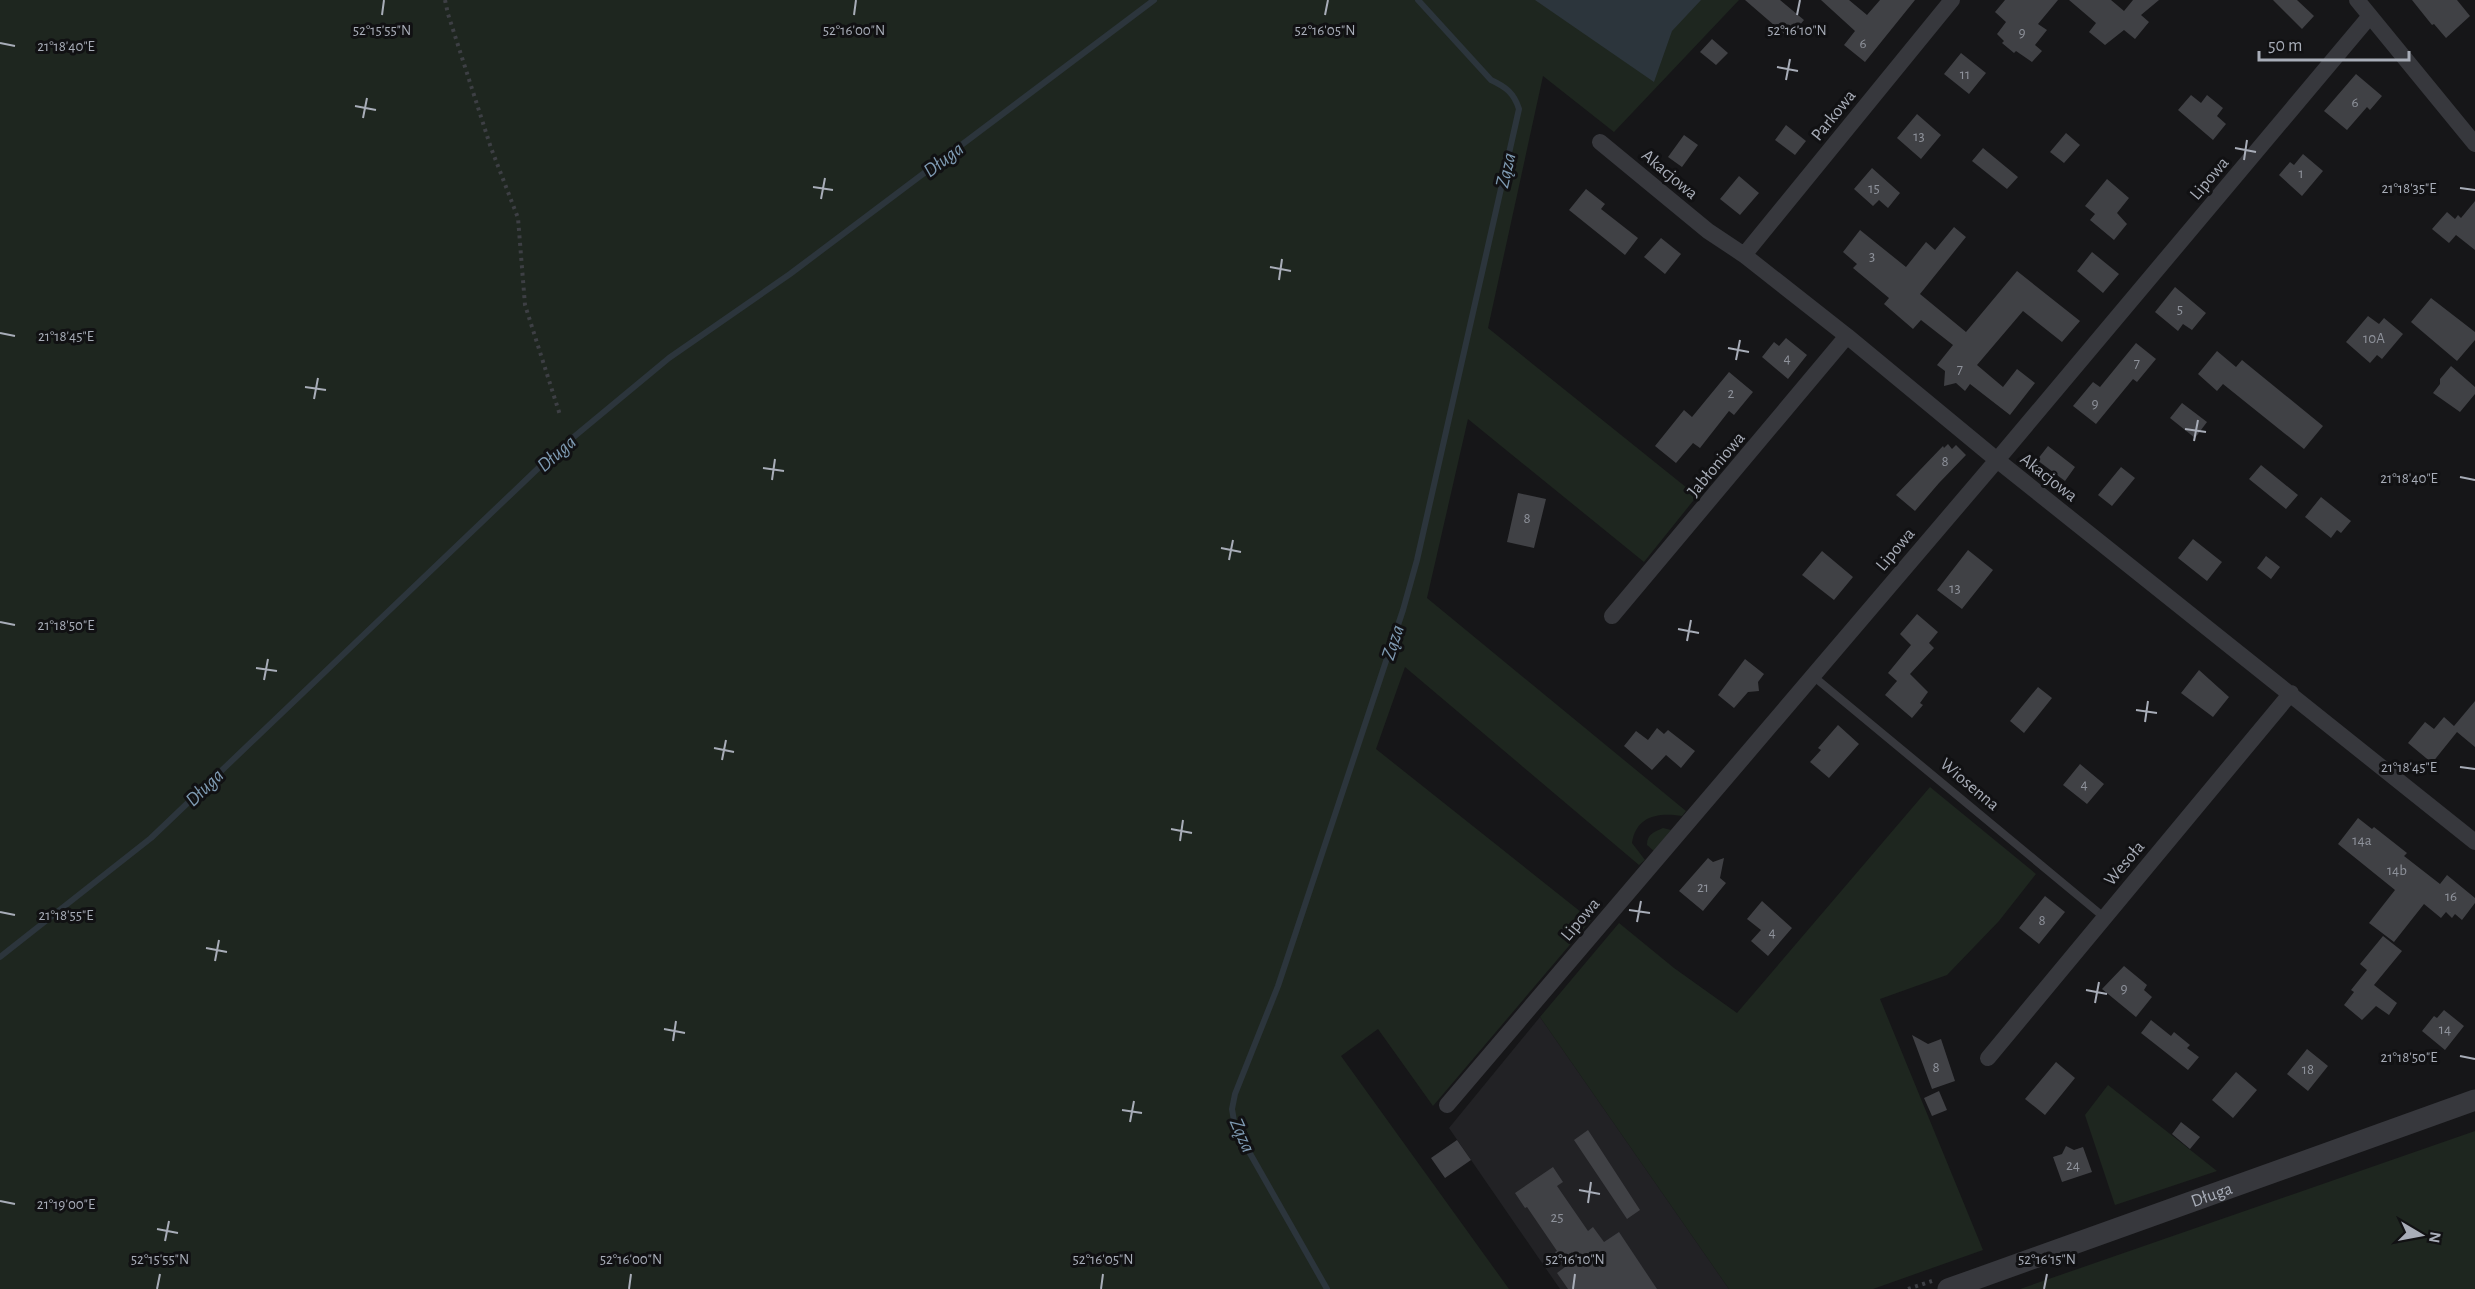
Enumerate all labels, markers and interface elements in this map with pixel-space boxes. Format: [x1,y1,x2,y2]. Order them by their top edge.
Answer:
text: 52°15'55"N [353,23,411,38]
text: 52°16'00"N [823,23,885,38]
text: 52°16'05"N [1295,23,1355,38]
text: 52°16'10"N [1767,23,1827,38]
scale bar [2259,24,2409,62]
house number: 9 [2018,25,2026,40]
house number: 6 [1859,36,1867,51]
text: 50 m [2268,37,2302,55]
text: 21°18'40"E [37,39,95,54]
house number: 11 [1960,67,1970,82]
street label: Parkowa [1808,87,1860,144]
house number: 6 [2351,95,2359,110]
house number: 13 [1913,129,1925,144]
water label: Długa [920,138,967,181]
street label: Akacjowa [1638,146,1701,203]
water label: Ząza [1492,151,1520,190]
street label: Lipowa [2187,154,2233,203]
house number: 1 [2298,166,2304,181]
house number: 15 [1868,181,1880,196]
text: 21°18'35"E [2381,181,2437,196]
house number: 3 [1869,249,1875,264]
house number: 5 [2177,302,2183,317]
text: 21°18'45"E [38,329,94,344]
house number: 10A [2363,331,2385,346]
house number: 4 [1783,351,1791,366]
house number: 7 [2134,356,2140,371]
house number: 7 [1957,362,1963,377]
house number: 2 [1728,386,1735,401]
house number: 9 [2091,396,2099,411]
street label: Jabłoniowa [1685,429,1749,501]
water label: Długa [533,432,580,476]
street label: Akacjowa [2016,450,2080,506]
house number: 8 [1941,454,1949,469]
text: 21°18'40"E [2380,471,2438,486]
house number: 8 [1523,511,1531,526]
street label: Lipowa [1873,525,1919,574]
house number: 13 [1949,581,1961,596]
text: 21°18'50"E [38,618,94,633]
water label: Ząza [1378,622,1408,662]
street label: Wiosenna [1936,755,2002,814]
text: 21°18'45"E [2381,760,2437,775]
water label: Długa [182,765,228,810]
house number: 4 [2080,777,2088,792]
house number: 14a [2352,833,2372,848]
street label: Wesoła [2101,838,2148,889]
house number: 14b [2387,863,2407,878]
house number: 21 [1697,880,1709,895]
house number: 16 [2445,889,2457,904]
street label: Lipowa [1558,895,1604,944]
text: 21°18'55"E [38,908,94,923]
house number: 8 [2038,913,2046,928]
house number: 4 [1768,925,1776,940]
house number: 9 [2120,981,2128,996]
house number: 14 [2439,1022,2451,1037]
text: 21°18'50"E [2381,1050,2437,1065]
house number: 8 [1932,1060,1940,1075]
house number: 18 [2302,1062,2314,1077]
water label: Ząza [1226,1115,1258,1156]
house number: 24 [2066,1158,2080,1173]
street label: Długa [2189,1180,2235,1211]
text: 21°19'00"E [37,1197,95,1212]
north arrow [2391,1205,2451,1265]
house number: 25 [1550,1210,1564,1225]
text: N [2426,1231,2444,1244]
text: 52°15'55"N [131,1252,189,1267]
text: 52°16'00"N [600,1252,662,1267]
text: 52°16'05"N [1073,1252,1133,1267]
text: 52°16'10"N [1545,1252,1605,1267]
text: 52°16'15"N [2018,1252,2076,1267]

